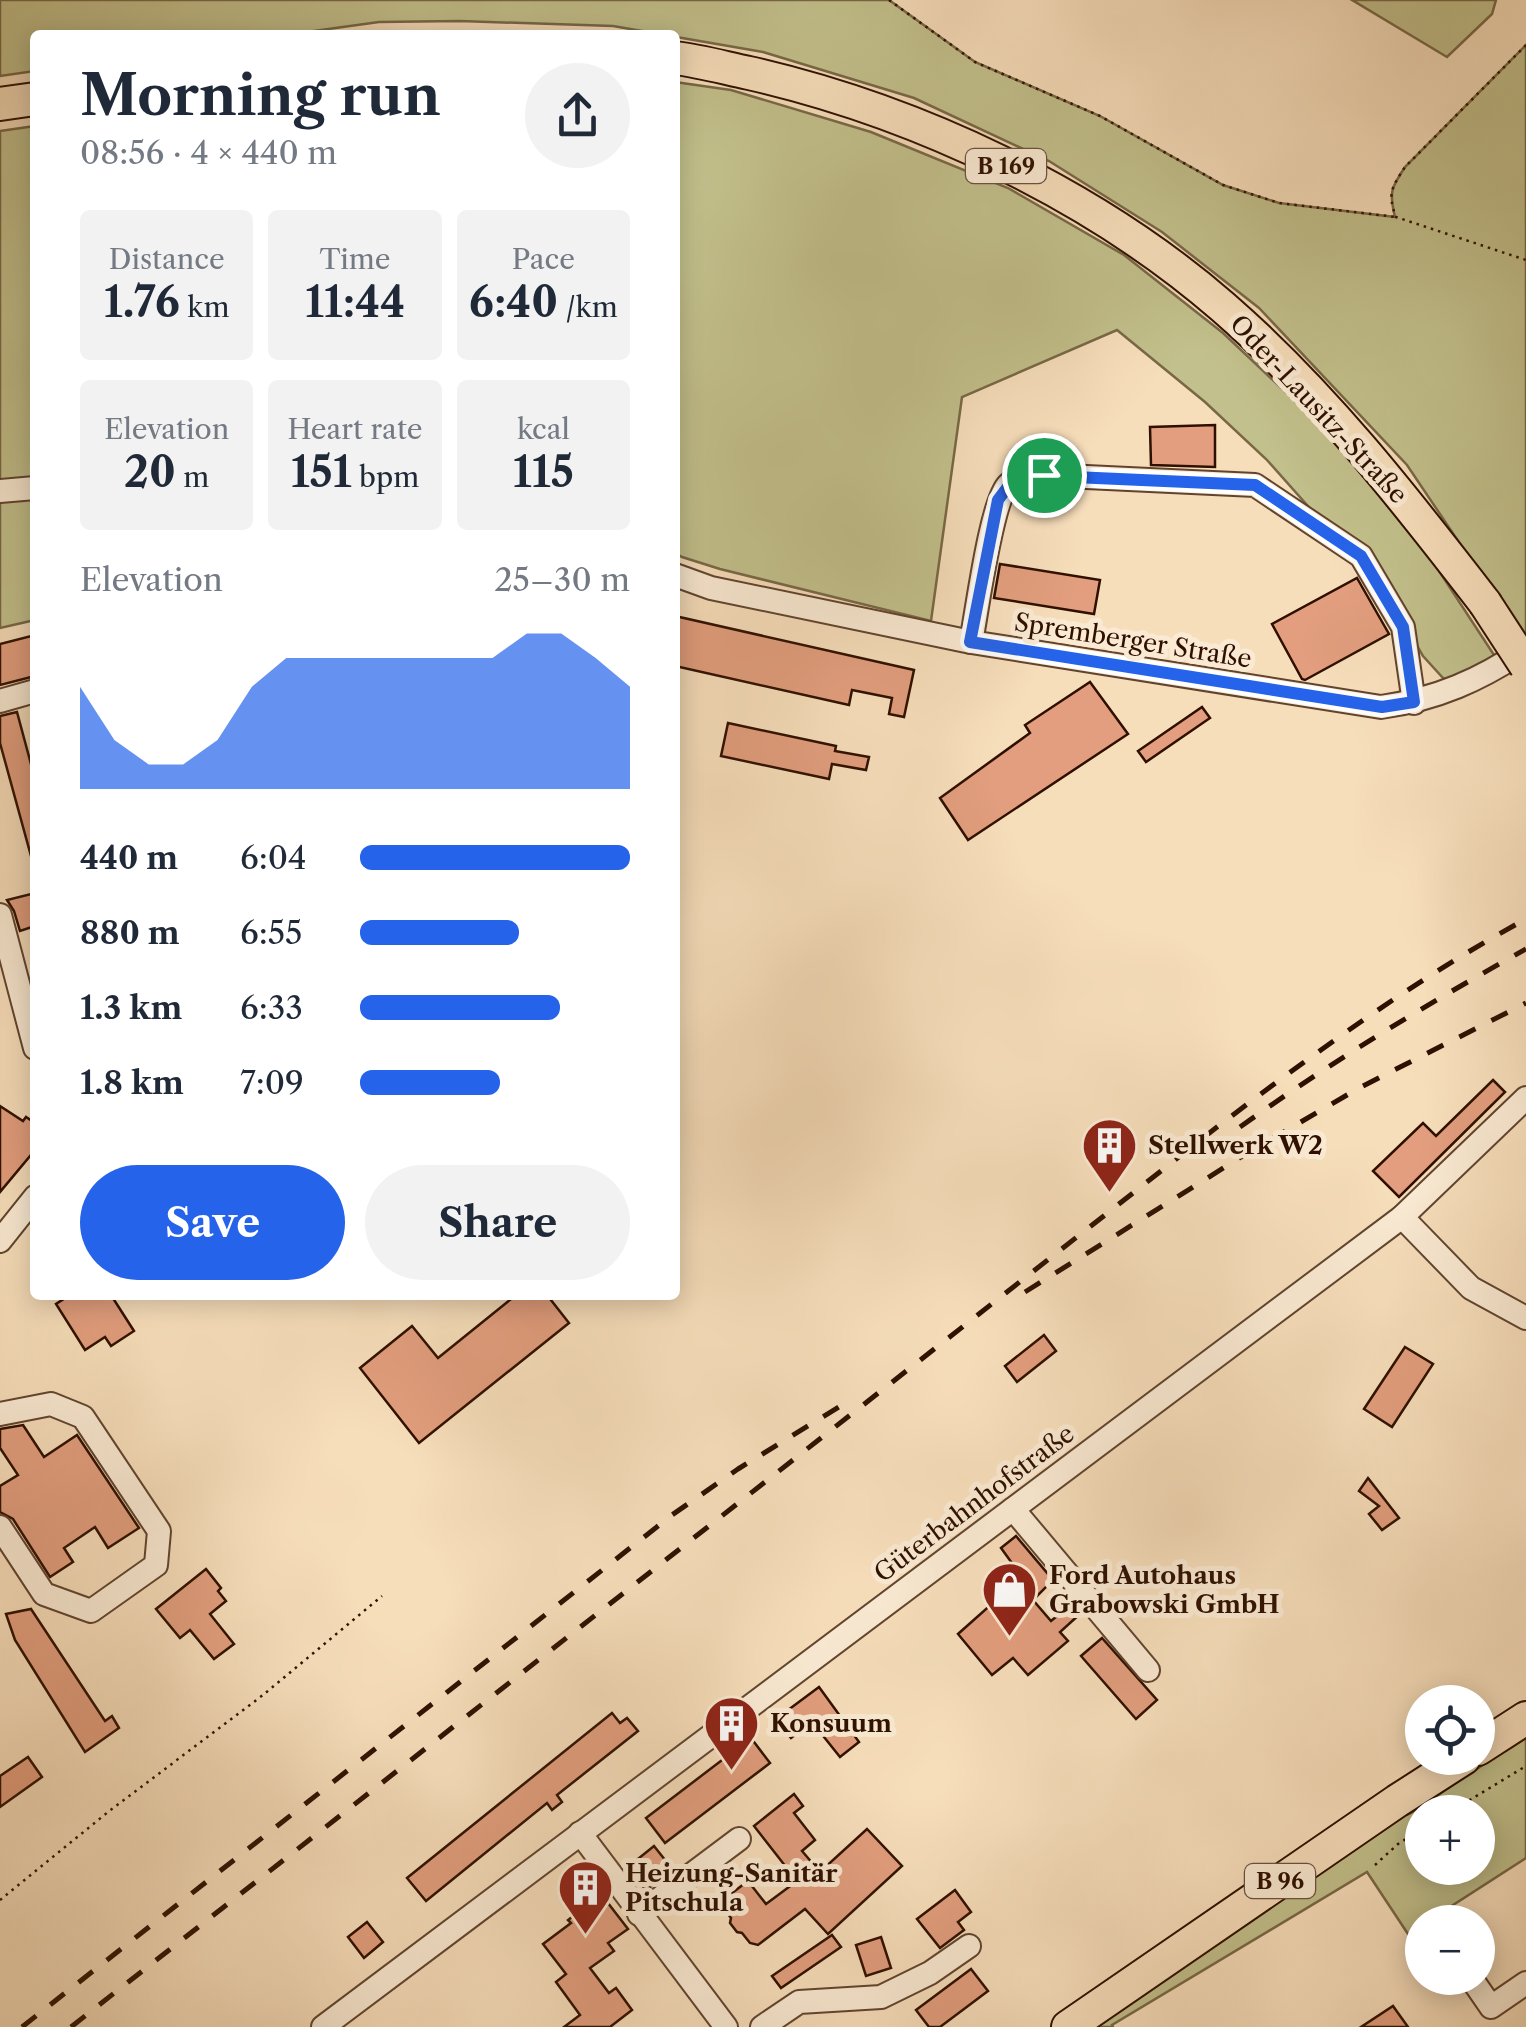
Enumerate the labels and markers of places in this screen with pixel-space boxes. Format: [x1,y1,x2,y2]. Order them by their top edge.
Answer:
pin [1002,433,1087,518]
building icon: Stellwerk W2 [1079,1115,1139,1194]
place label: Stellwerk W2 [1148,1130,1323,1161]
shop icon: Ford Autohaus Grabowski GmbH [980,1559,1040,1638]
place label: Ford Autohaus Grabowski GmbH [1049,1560,1280,1620]
building icon: Konsuum [701,1693,761,1772]
place label: Konsuum [770,1708,892,1739]
building icon: Heizung-Sanitär Pitschula [556,1857,616,1936]
place label: Heizung-Sanitär Pitschula [625,1858,838,1918]

